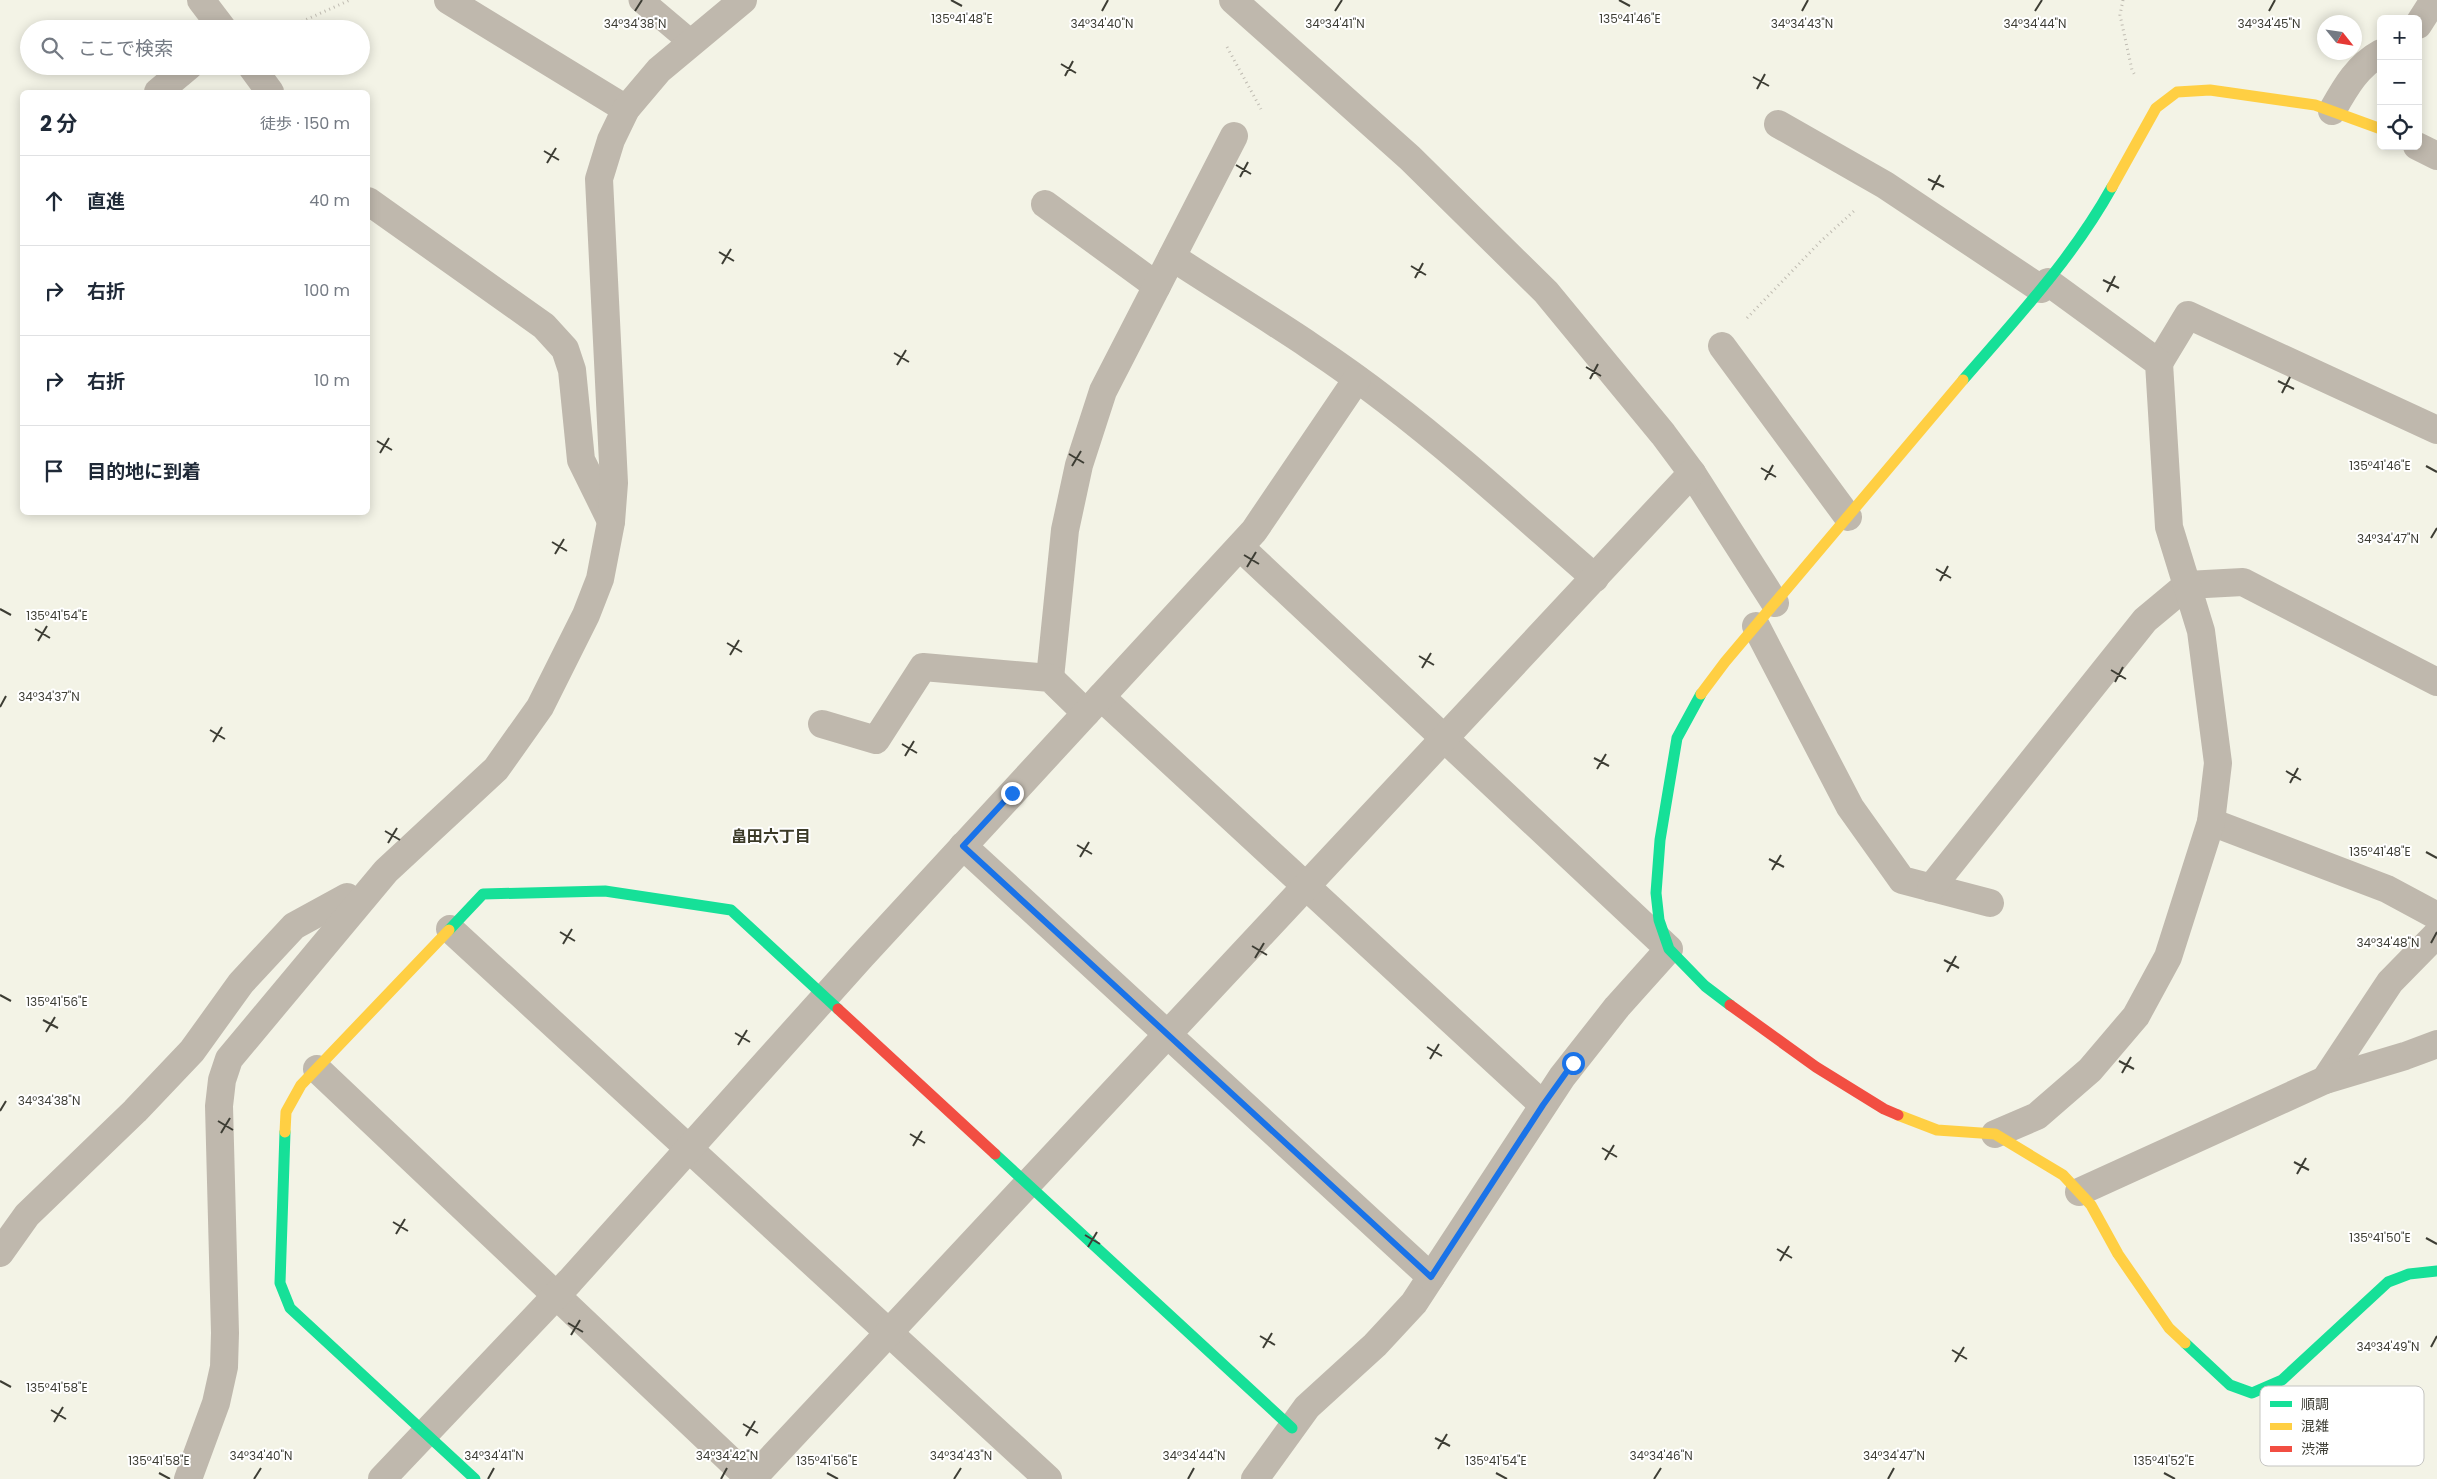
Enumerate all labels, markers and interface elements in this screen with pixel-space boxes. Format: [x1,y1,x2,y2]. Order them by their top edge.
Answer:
text: 135°41'48"E [931,10,993,27]
text: 135°41'46"E [1599,10,1661,27]
text: 34°34'38"N [604,15,666,32]
text: 34°34'40"N [1070,15,1134,32]
text: 34°34'41"N [1305,15,1365,32]
text: 34°34'43"N [1771,15,1833,32]
text: 34°34'44"N [2003,15,2067,32]
text: 34°34'45"N [2237,15,2301,32]
north arrow [2317,15,2362,60]
map controls [2377,15,2422,150]
button: + [2377,15,2422,60]
search box [20,20,370,75]
icon: search [38,34,66,62]
text: ここで検索 [78,35,173,62]
button: − [2377,60,2422,105]
button: locate [2377,105,2422,150]
text: 2 分 [40,109,77,138]
text: 徒歩 · 150 m [260,112,350,135]
icon: ahead [40,187,68,215]
text: 直進 [87,188,125,215]
text: 40 m [309,189,350,212]
icon: right [40,277,68,305]
text: 右折 [87,278,125,305]
text: 100 m [304,279,350,302]
icon: right [40,367,68,395]
text: 右折 [87,368,125,395]
text: 10 m [314,369,350,392]
icon: arrive [40,457,68,485]
text: 135°41'46"E [2349,457,2411,474]
text: 目的地に到着 [87,458,201,485]
text: 34°34'47"N [2357,530,2419,547]
text: 135°41'54"E [26,607,88,624]
text: 34°34'37"N [18,688,80,705]
route end [1001,782,1024,805]
district label: 畠田六丁目 [731,825,811,848]
text: 135°41'48"E [2349,843,2411,860]
text: 34°34'48"N [2356,934,2420,951]
text: 135°41'56"E [26,993,88,1010]
route start [1562,1052,1585,1075]
text: 34°34'38"N [18,1092,80,1109]
text: 135°41'50"E [2349,1229,2411,1246]
text: 34°34'49"N [2356,1338,2420,1355]
text: 135°41'58"E [26,1379,88,1396]
legend [2260,1386,2424,1466]
text: 順調 [2301,1394,2329,1414]
text: 混雑 [2301,1416,2329,1436]
text: 渋滞 [2301,1439,2329,1459]
text: 34°34'40"N [229,1447,293,1464]
text: 34°34'41"N [464,1447,524,1464]
text: 34°34'42"N [696,1447,758,1464]
text: 34°34'43"N [930,1447,992,1464]
text: 34°34'44"N [1162,1447,1226,1464]
text: 34°34'46"N [1629,1447,1693,1464]
text: 34°34'47"N [1863,1447,1925,1464]
text: 135°41'58"E [128,1452,190,1469]
text: 135°41'56"E [796,1452,858,1469]
text: 135°41'54"E [1465,1452,1527,1469]
text: 135°41'52"E [2134,1452,2194,1469]

